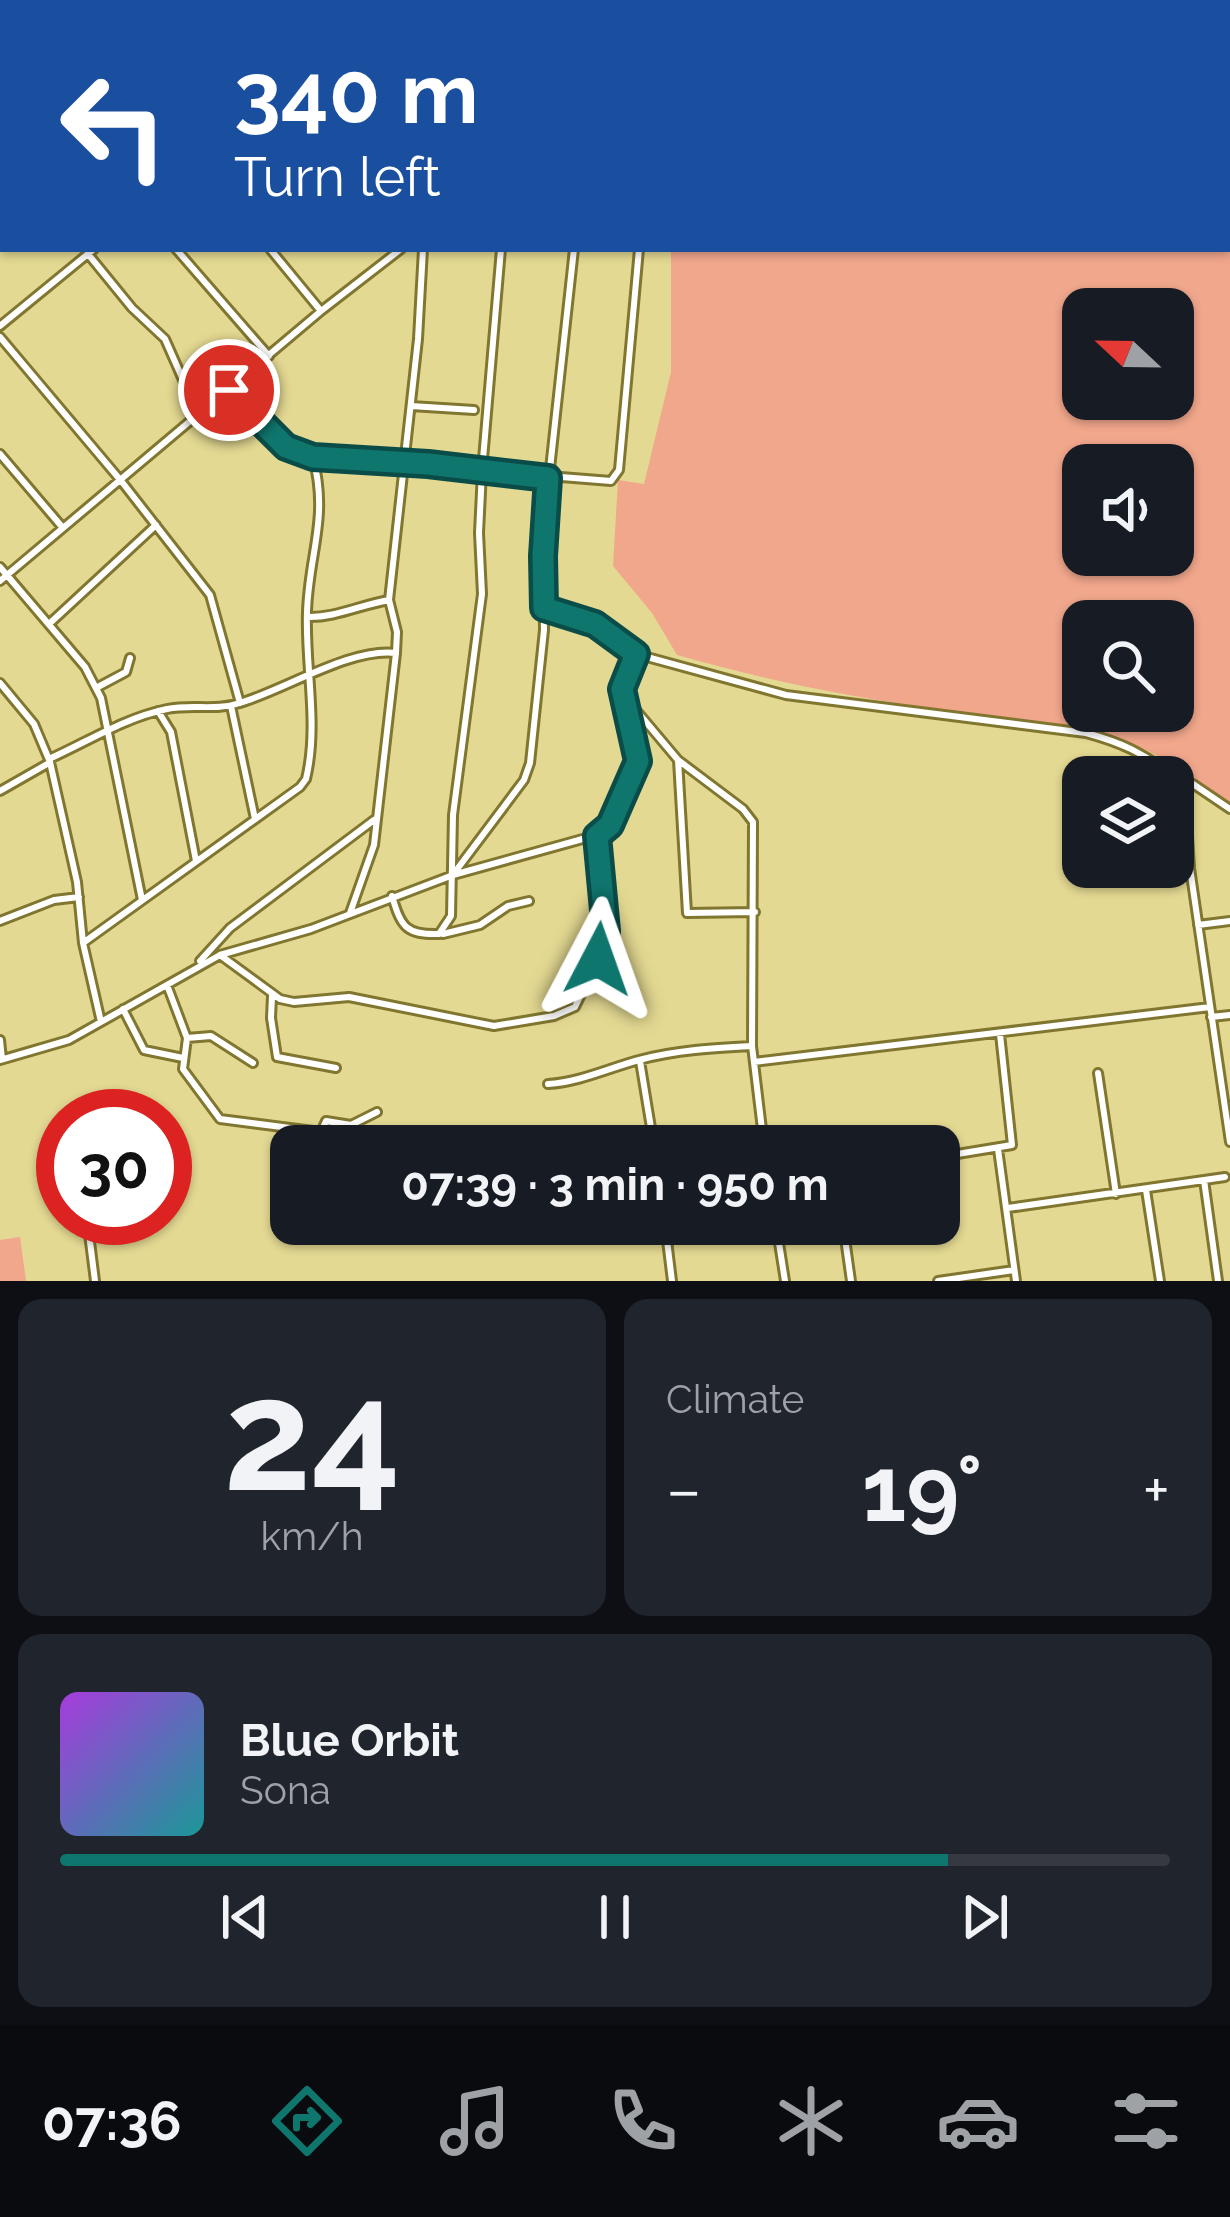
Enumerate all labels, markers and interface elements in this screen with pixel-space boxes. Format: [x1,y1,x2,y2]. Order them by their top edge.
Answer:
text: 340 m [234,44,479,143]
icon: left [36,48,192,204]
text: Turn left [234,145,441,209]
north arrow [1062,288,1194,420]
map controls [1062,288,1194,888]
pin [178,339,280,441]
icon: arrive [196,357,262,423]
button: sound [1062,444,1194,576]
button: search [1062,600,1194,732]
button: layers [1062,756,1194,888]
position arrow [535,896,661,1022]
speed limit sign: 30 [36,1089,192,1245]
text: 07:39 · 3 min · 950 m [401,1158,829,1211]
text: 24 [223,1343,401,1527]
text: Climate [666,1376,804,1422]
text: 19° [862,1436,982,1542]
text: − [666,1451,702,1528]
text: + [1143,1451,1170,1528]
text: km/h [261,1513,363,1559]
text: Blue Orbit [240,1714,459,1767]
text: Sona [240,1767,331,1813]
icon: previous [212,1884,278,1950]
icon: pause [582,1884,648,1950]
icon: next [952,1884,1018,1950]
icon: directions [265,2079,349,2163]
icon: music [433,2079,517,2163]
icon: phone [601,2079,685,2163]
icon: climate [769,2079,853,2163]
icon: car [936,2079,1020,2163]
icon: filters [1104,2079,1188,2163]
text: 07:36 [42,2089,182,2153]

